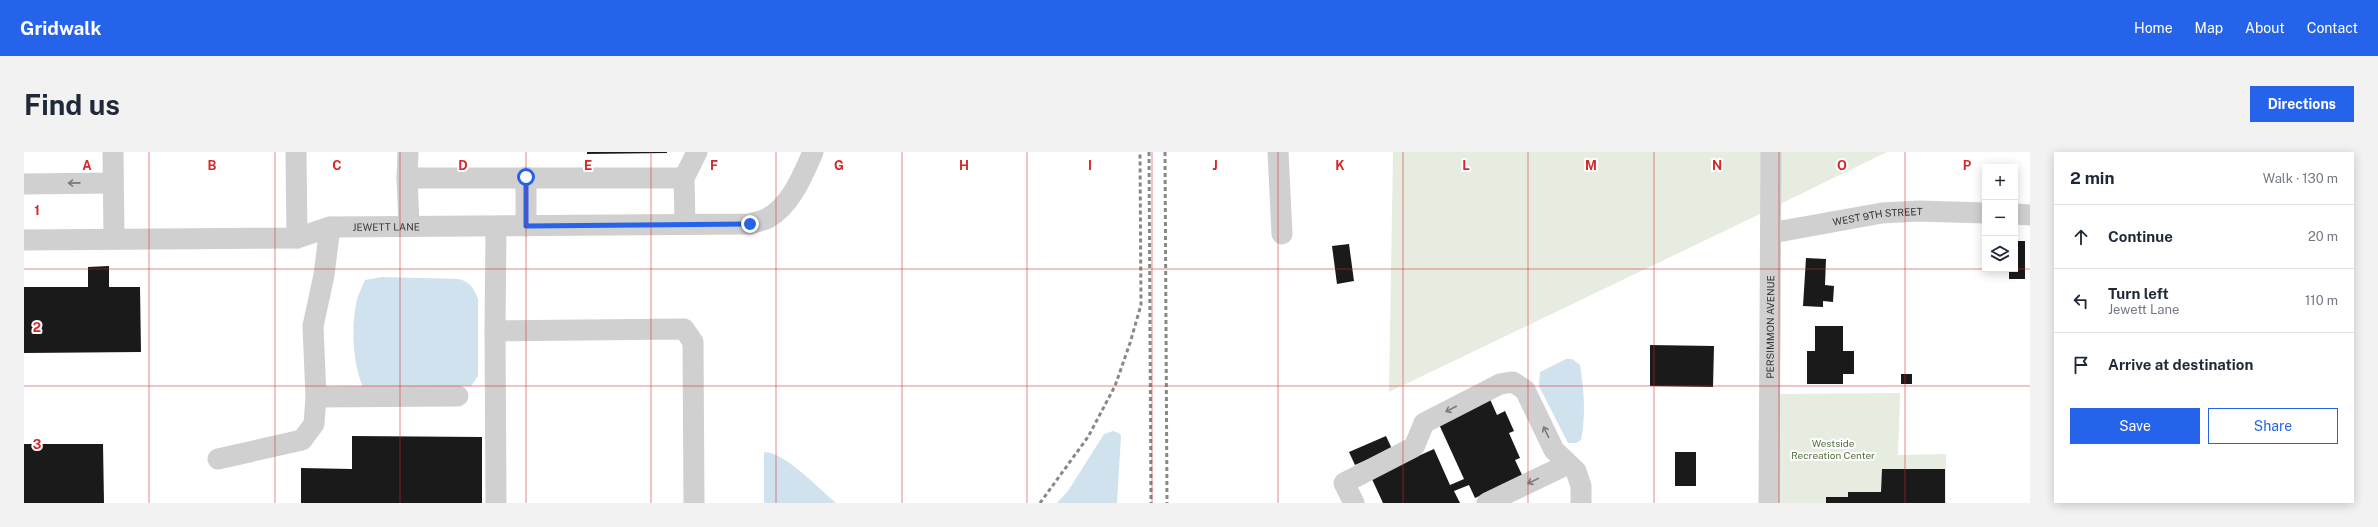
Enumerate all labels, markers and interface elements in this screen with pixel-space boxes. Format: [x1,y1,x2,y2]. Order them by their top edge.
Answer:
text: Gridwalk [20,17,101,39]
text: Home [2134,20,2173,36]
text: Map [2195,20,2223,36]
text: About [2245,20,2285,36]
text: Contact [2307,20,2358,36]
button: Directions [2250,86,2354,122]
text: Find us [24,88,120,121]
text: A [82,158,92,173]
text: B [208,158,217,173]
text: C [332,158,342,173]
text: D [458,158,468,173]
text: E [584,158,592,173]
text: F [710,158,718,173]
text: G [834,158,844,173]
text: H [959,158,969,173]
text: I [1088,158,1092,173]
text: J [1212,158,1218,173]
text: K [1335,158,1345,173]
text: L [1462,158,1470,173]
text: M [1585,158,1597,173]
text: N [1712,158,1722,173]
text: O [1837,158,1847,173]
text: P [1963,158,1972,173]
map controls [1982,164,2018,272]
button: + [1982,164,2018,200]
route start [517,168,535,186]
text: 2 min [2070,168,2115,188]
text: Walk · 130 m [2263,171,2338,186]
one-way arrow [68,180,81,187]
button: − [1982,200,2018,236]
text: 1 [34,203,40,218]
street label: WEST 9TH STREET [1832,205,1923,228]
route end [741,215,759,233]
street label: JEWETT LANE [352,220,420,233]
icon: ahead [2070,226,2092,248]
text: Continue [2108,228,2173,245]
text: 20 m [2308,229,2338,244]
button: layers [1982,236,2018,272]
street label: PERSIMMON AVENUE [1764,275,1776,379]
text: Turn left [2108,285,2169,302]
icon: left [2070,290,2092,312]
text: 110 m [2305,293,2338,308]
text: Jewett Lane [2108,302,2179,317]
text: 2 [33,320,41,335]
icon: arrive [2070,354,2092,376]
text: Arrive at destination [2108,356,2253,373]
one-way arrow [1445,406,1457,413]
button: Save [2070,408,2200,444]
button: Share [2208,408,2338,444]
one-way arrow [1542,427,1549,439]
text: 3 [33,437,42,452]
park label: Westside Recreation Center [1791,437,1875,461]
one-way arrow [1527,478,1539,485]

